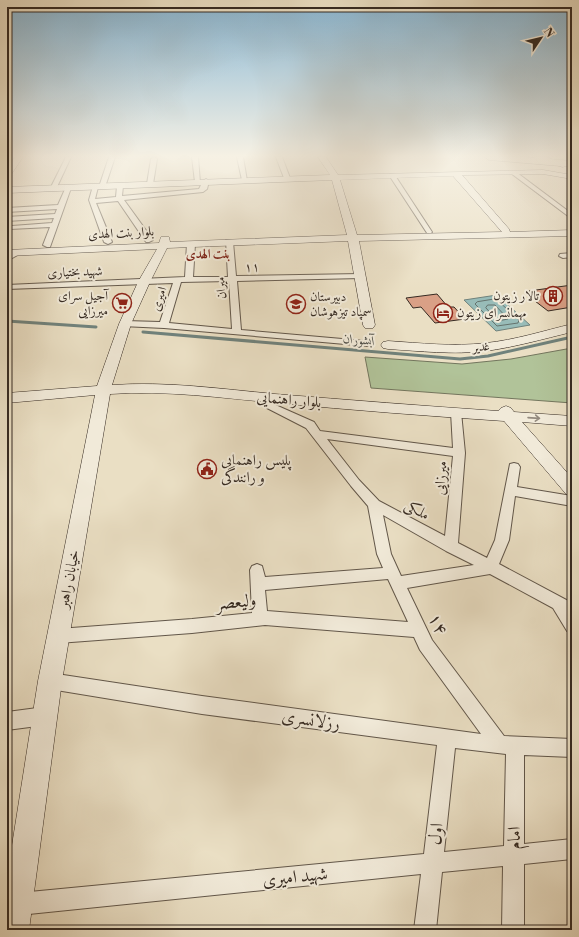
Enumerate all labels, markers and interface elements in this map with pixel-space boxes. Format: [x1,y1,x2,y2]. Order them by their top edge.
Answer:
north arrow [521,18,561,58]
text: N [540,25,557,41]
street label: بلوار بنت الهدی [88,223,154,243]
district label: بنت الهدی [186,246,230,262]
street label: ۱۱ [244,259,260,275]
street label: شهید بختیاری [47,263,103,281]
street label: میران [212,276,230,300]
street label: امیری [148,284,171,313]
building icon: تالار زیتون [542,285,564,307]
place label: آجیل سرای میرزایی [58,288,109,319]
place label: تالار زیتون [493,288,540,304]
place label: دبیرستان سمپاد تیزهوشان [310,289,372,321]
supermarket icon: آجیل سرای میرزایی [111,292,133,314]
school or university icon: دبیرستان سمپاد تیزهوشان [285,293,307,315]
hotel icon: مهمانسرای زیتون [432,302,454,324]
place label: مهمانسرای زیتون [457,305,526,321]
water label: آبشوران [342,331,376,349]
street label: غدیر [470,338,490,356]
street label: بلوار راهنمایی [256,388,322,412]
one-way arrow [527,415,540,422]
place label: پلیس راهنمایی و رانندگی [221,451,292,487]
public building icon: پلیس راهنمایی و رانندگی [196,458,218,480]
street label: میرزایی [430,460,452,496]
street label: ملکی [401,495,433,525]
street label: خیابان راهبر [54,548,84,612]
street label: ولیعصر [213,588,257,616]
street label: ۱۴ [423,609,453,639]
street label: رزلانسری [280,705,342,735]
street label: اول [423,822,449,846]
street label: امام [503,826,530,850]
street label: شهید امیری [261,862,329,892]

